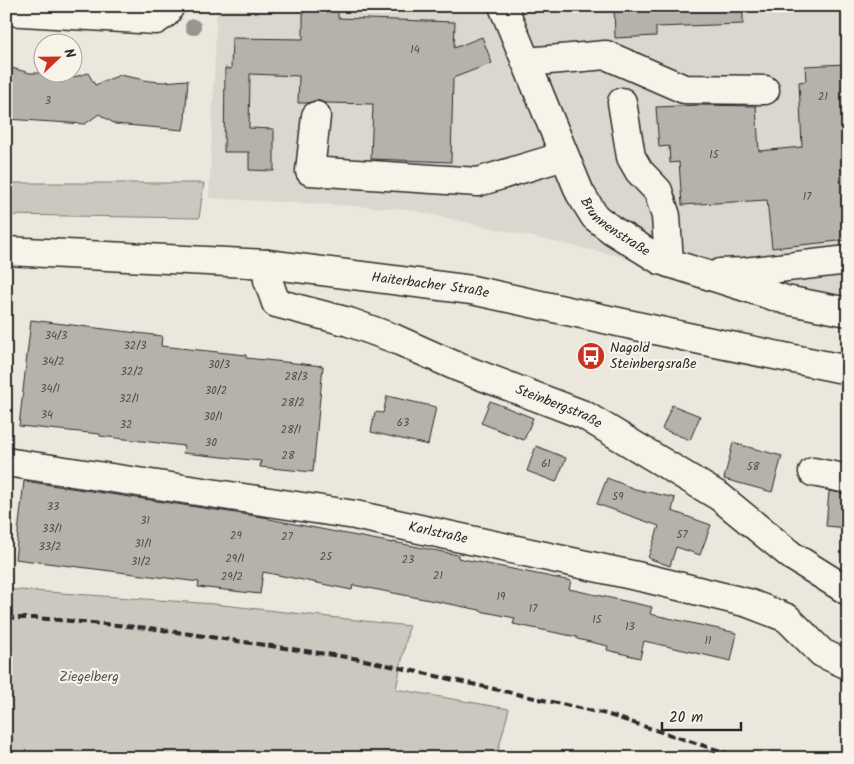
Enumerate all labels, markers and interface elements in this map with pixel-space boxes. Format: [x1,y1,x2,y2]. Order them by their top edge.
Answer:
north arrow [32,32,82,82]
house number: 14 [410,41,420,59]
text: N [57,45,81,62]
house number: 21 [818,88,828,106]
house number: 3 [45,92,51,110]
house number: 15 [709,146,720,164]
house number: 17 [803,188,812,206]
street label: Brunnenstraße [574,193,655,263]
street label: Haiterbacher Straße [370,266,492,305]
house number: 34/3 [45,327,67,345]
house number: 32/3 [124,337,146,355]
place label: Nagold Steinbergsraße [610,337,697,375]
bus stop icon: Nagold Steinbergsraße [576,341,606,371]
house number: 34/2 [42,353,64,371]
house number: 30/3 [208,356,230,374]
house number: 32/2 [121,363,143,381]
house number: 28/3 [284,368,308,386]
street label: Steinbergstraße [512,379,607,435]
house number: 34/1 [40,380,60,398]
house number: 30/2 [205,382,227,400]
house number: 32/1 [119,390,139,408]
house number: 28/2 [281,394,305,412]
house number: 34 [41,406,53,424]
house number: 30/1 [203,408,223,426]
house number: 63 [397,414,409,432]
house number: 32 [120,416,132,434]
house number: 28/1 [281,421,301,439]
house number: 30 [205,434,217,452]
house number: 28 [281,447,295,465]
house number: 61 [541,455,551,473]
house number: 58 [747,458,760,476]
house number: 59 [612,488,624,506]
house number: 33 [47,498,59,516]
house number: 31 [140,512,150,530]
street label: Karlstraße [406,516,470,550]
house number: 33/1 [42,520,62,538]
house number: 57 [677,526,688,544]
house number: 29 [230,527,243,545]
house number: 27 [281,528,294,546]
house number: 31/1 [134,535,152,553]
house number: 33/2 [39,538,61,556]
house number: 25 [320,548,333,566]
house number: 29/1 [225,550,245,568]
house number: 23 [402,551,414,569]
house number: 31/2 [131,553,151,571]
house number: 21 [433,567,443,585]
house number: 29/2 [221,568,243,586]
house number: 19 [497,588,506,606]
house number: 17 [529,600,538,618]
house number: 15 [592,611,603,629]
house number: 13 [625,618,635,636]
house number: 11 [705,632,711,650]
park label: Ziegelberg [59,666,119,688]
scale bar [662,699,740,731]
text: 20 m [669,706,703,730]

